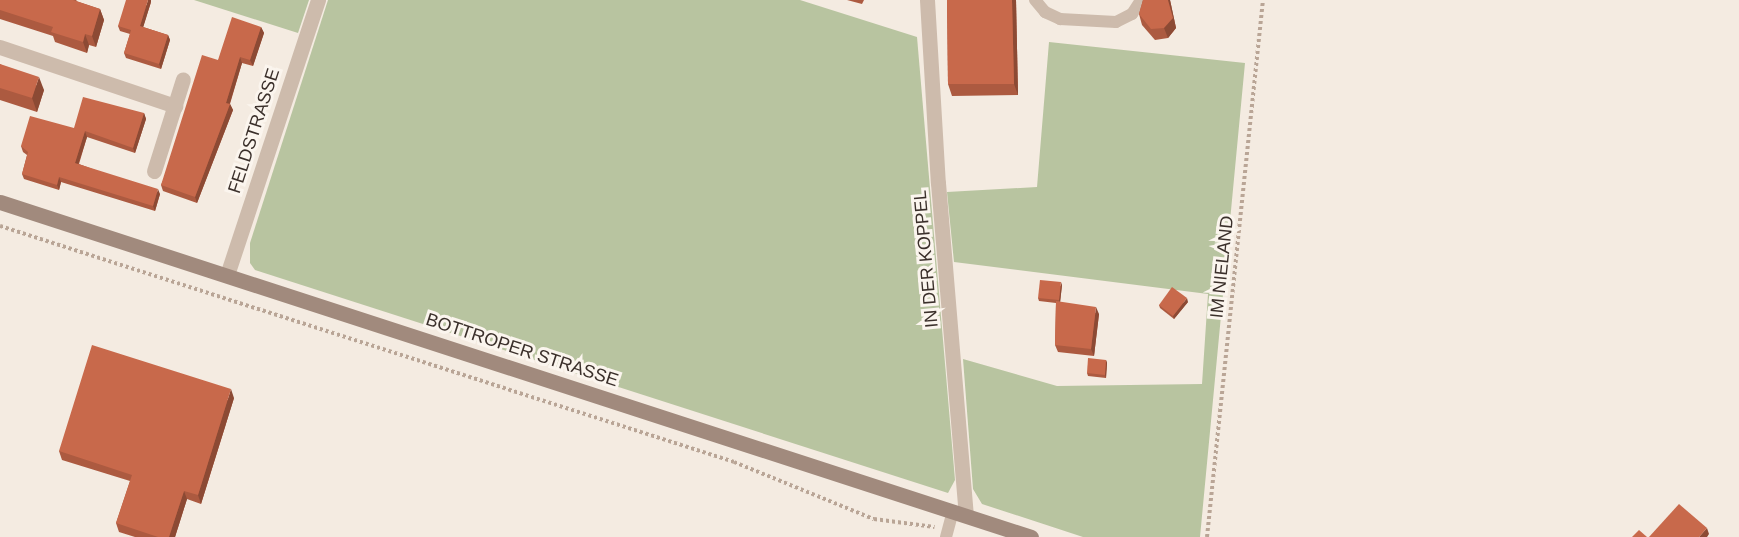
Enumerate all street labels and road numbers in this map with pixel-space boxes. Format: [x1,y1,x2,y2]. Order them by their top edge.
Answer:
street label: FELDSTRASSE [224,66,284,196]
street label: IN DER KOPPEL [909,189,943,329]
street label: IM NIELAND [1206,215,1238,319]
street label: BOTTROPER STRASSE [423,309,621,391]

